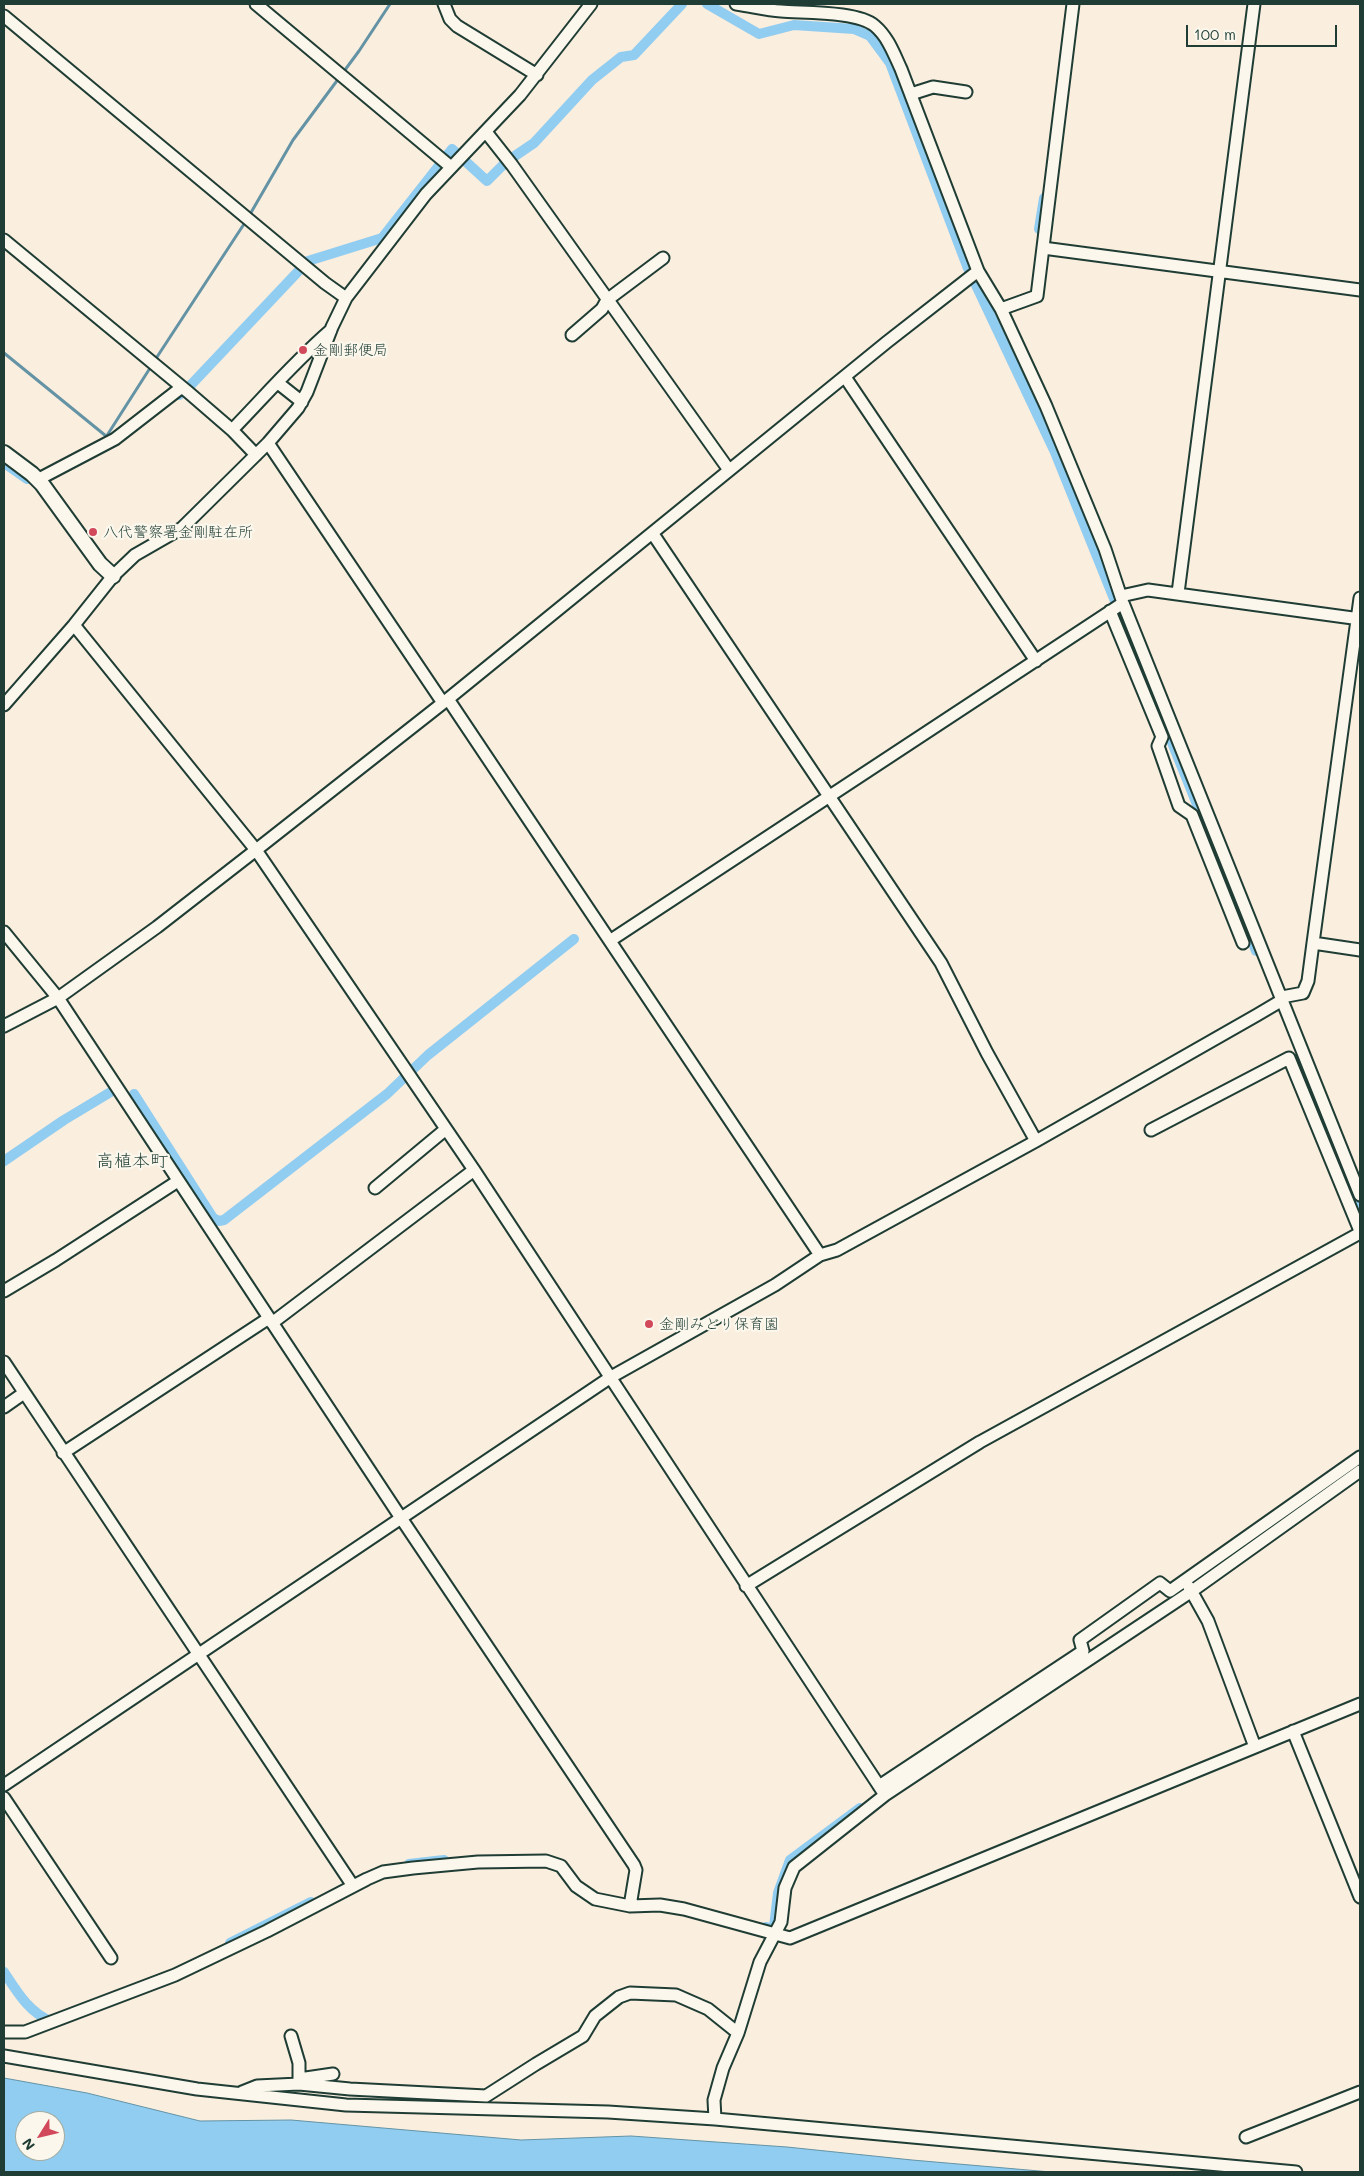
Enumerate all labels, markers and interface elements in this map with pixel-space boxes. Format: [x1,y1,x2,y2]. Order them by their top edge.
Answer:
scale bar [1189,15,1340,47]
text: 100 m [1194,24,1236,44]
place label: 金剛郵便局 [313,341,388,359]
marker: 金剛郵便局 [297,344,309,356]
place label: 八代警察署金剛駐在所 [103,523,253,541]
marker: 八代警察署金剛駐在所 [87,526,99,538]
district label: 高植本町 [96,1150,168,1172]
place label: 金剛みどり保育園 [659,1315,779,1333]
marker: 金剛みどり保育園 [643,1318,655,1330]
north arrow [15,2111,65,2161]
text: N [17,2135,39,2154]

